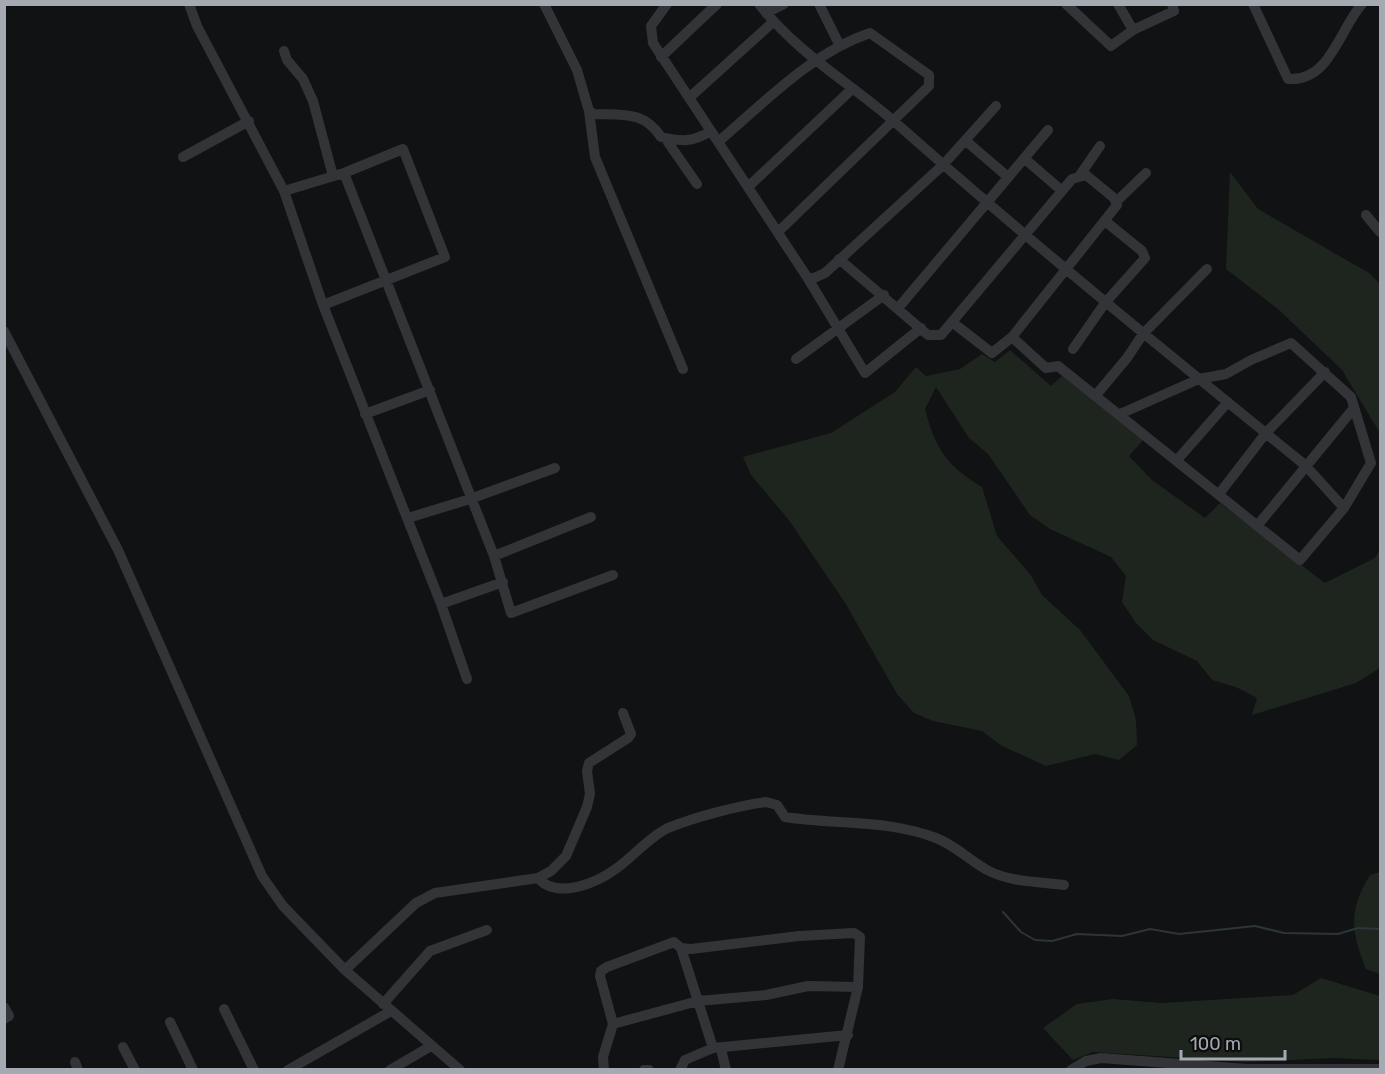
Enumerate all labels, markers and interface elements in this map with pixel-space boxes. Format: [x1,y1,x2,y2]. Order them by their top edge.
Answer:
scale bar [1181,1023,1284,1061]
text: 100 m [1190,1033,1241,1055]

